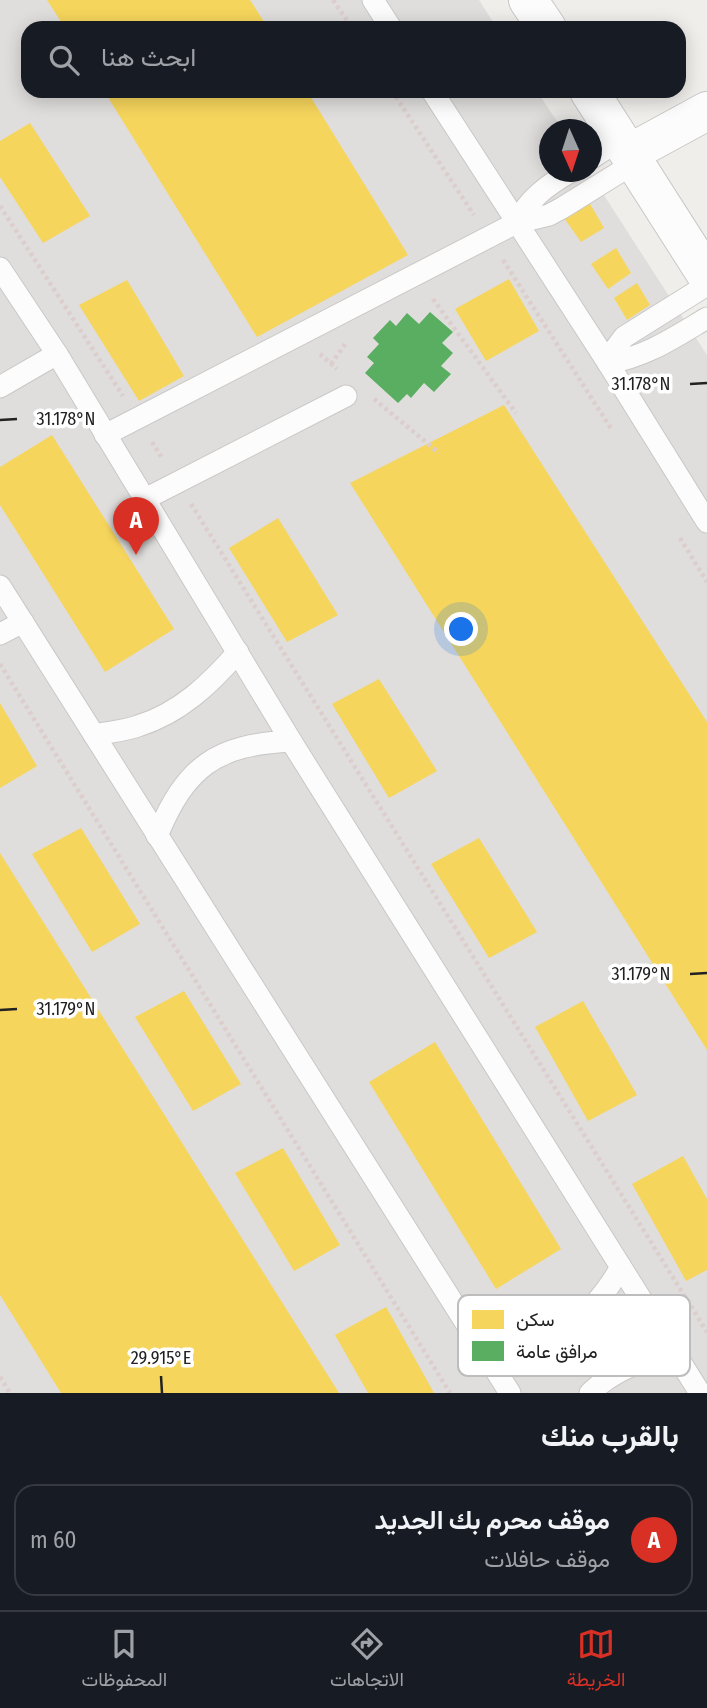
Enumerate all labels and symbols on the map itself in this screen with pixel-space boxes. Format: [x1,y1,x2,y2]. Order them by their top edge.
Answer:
north arrow [539,119,602,182]
text: 31.178°N [611,373,671,395]
text: 31.178°N [36,408,96,430]
pin: A [113,497,159,555]
your location [444,612,478,646]
text: 31.179°N [612,963,670,985]
text: 31.179°N [37,998,95,1020]
legend [458,1295,690,1376]
text: سكن [516,1308,554,1331]
text: مرافق عامة [516,1340,598,1363]
text: 29.915°E [131,1347,191,1369]

